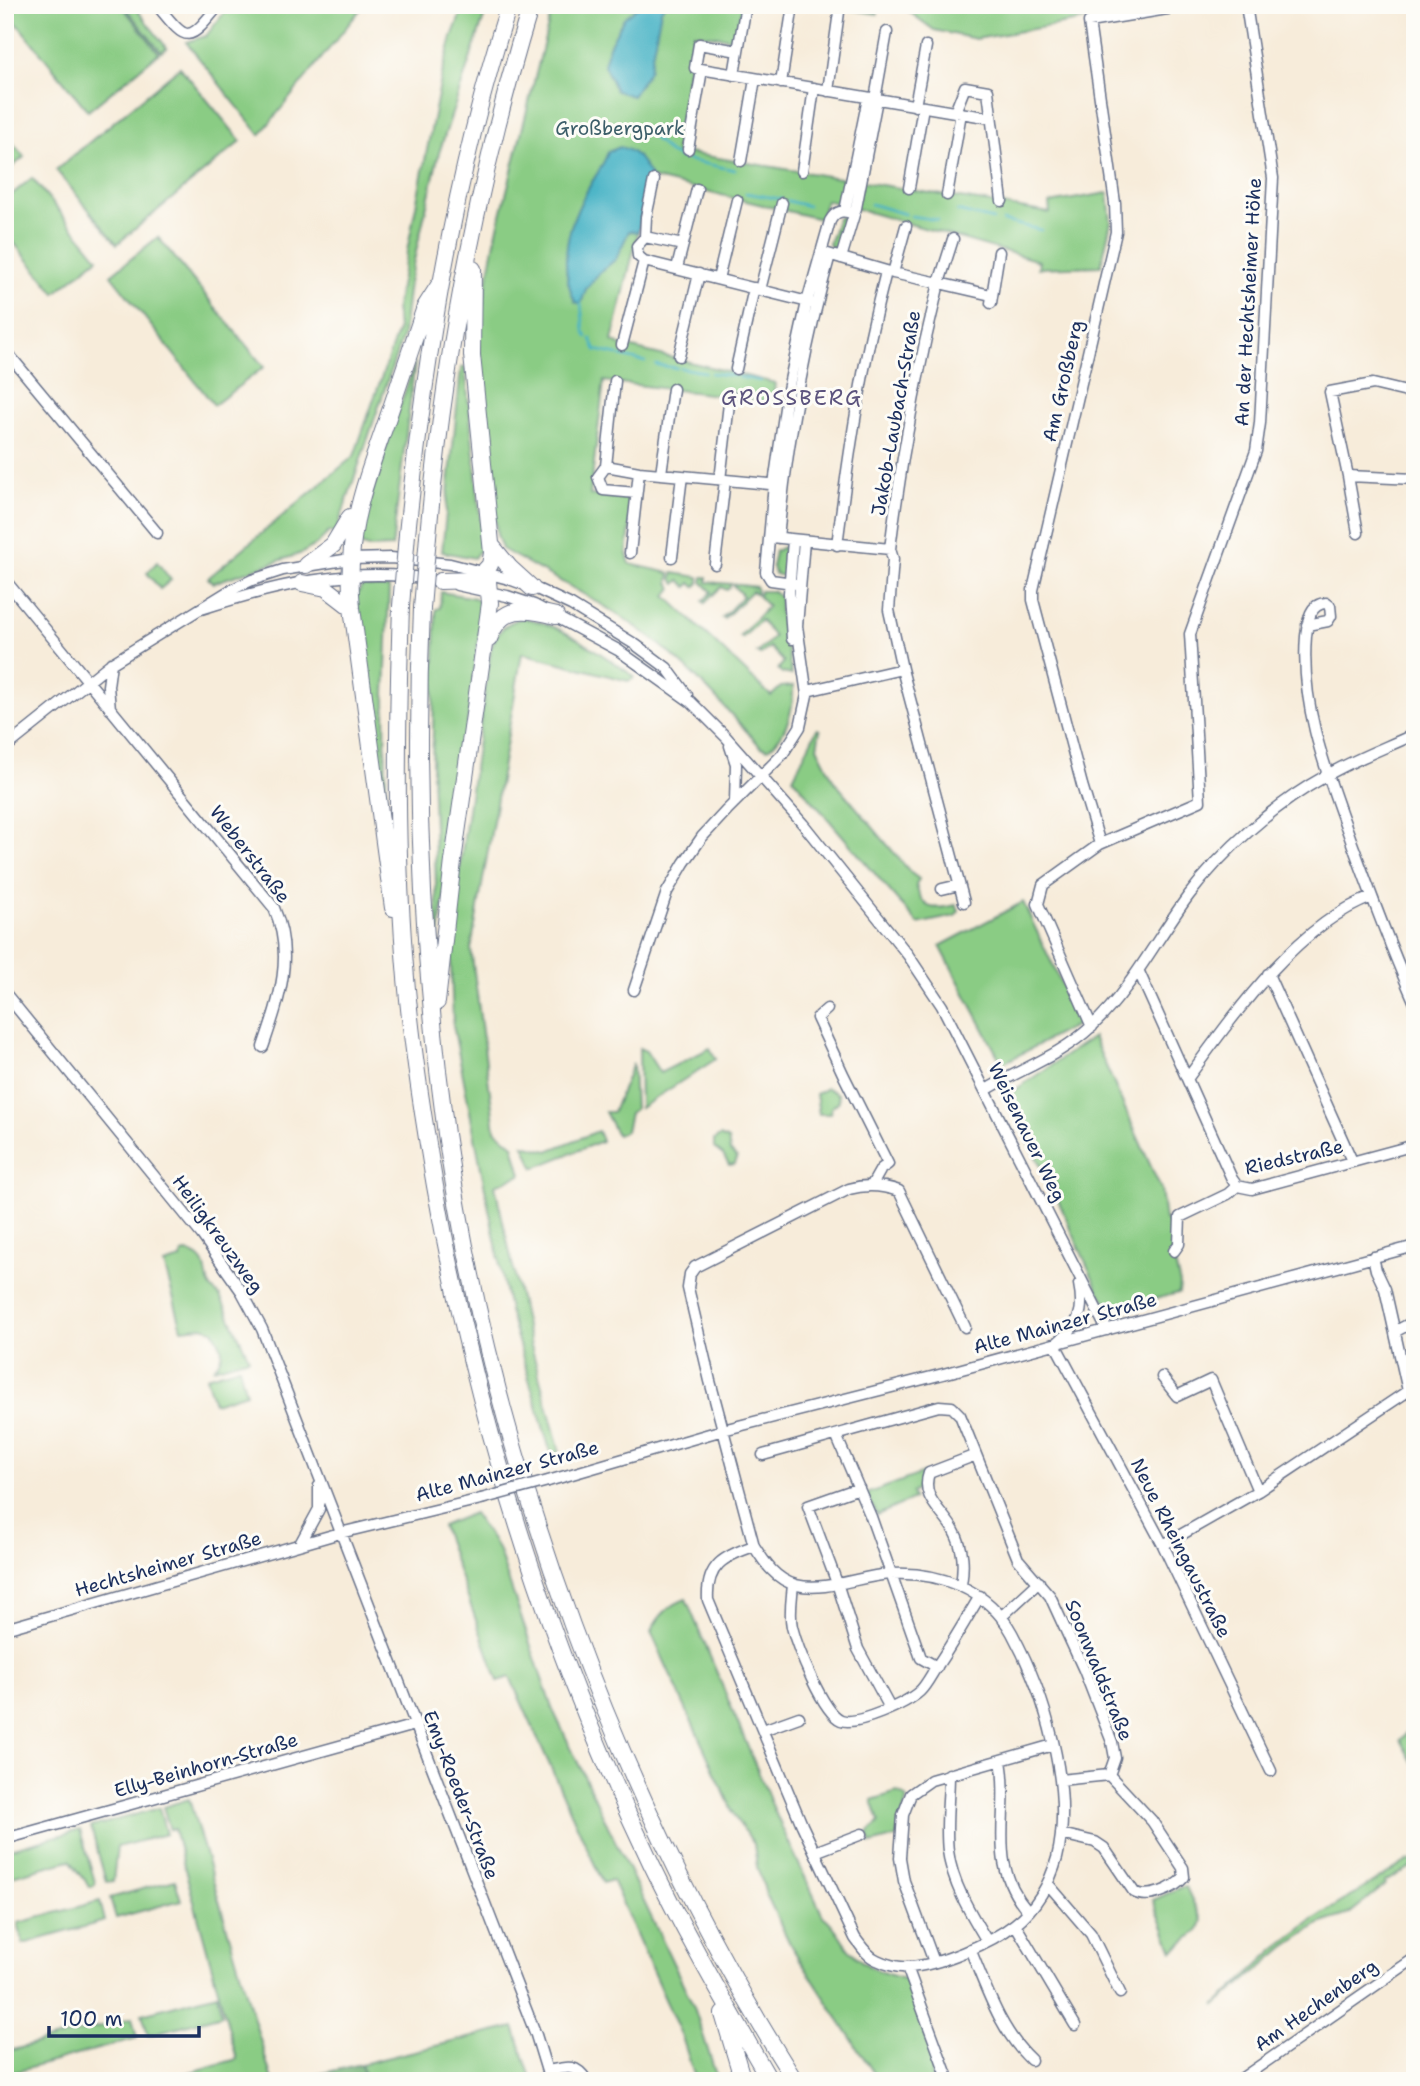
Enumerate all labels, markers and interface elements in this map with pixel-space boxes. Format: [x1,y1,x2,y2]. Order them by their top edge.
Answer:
park label: Großbergpark [555,116,685,141]
street label: An der Hechtsheimer Höhe [1229,177,1267,427]
street label: Jakob-Laubach-Straße [866,308,926,518]
street label: Am Großberg [1037,318,1089,444]
district label: GROSSBERG [721,384,863,412]
street label: Weberstraße [204,800,296,908]
street label: Weisenauer Weg [982,1058,1072,1206]
street label: Riedstraße [1242,1134,1346,1180]
street label: Heiligkreuzweg [167,1170,269,1298]
street label: Alte Mainzer Straße [971,1287,1159,1359]
street label: Alte Mainzer Straße [413,1435,601,1507]
street label: Neue Rheingaustraße [1125,1454,1237,1642]
street label: Hechtsheimer Straße [72,1525,264,1603]
street label: Soonwaldstraße [1059,1596,1139,1744]
street label: Emy-Roeder-Straße [417,1707,505,1883]
street label: Elly-Beinhorn-Straße [111,1727,301,1803]
street label: Am Hechenberg [1249,1953,1383,2057]
scale bar [49,1995,200,2039]
text: 100 m [60,2005,123,2033]

